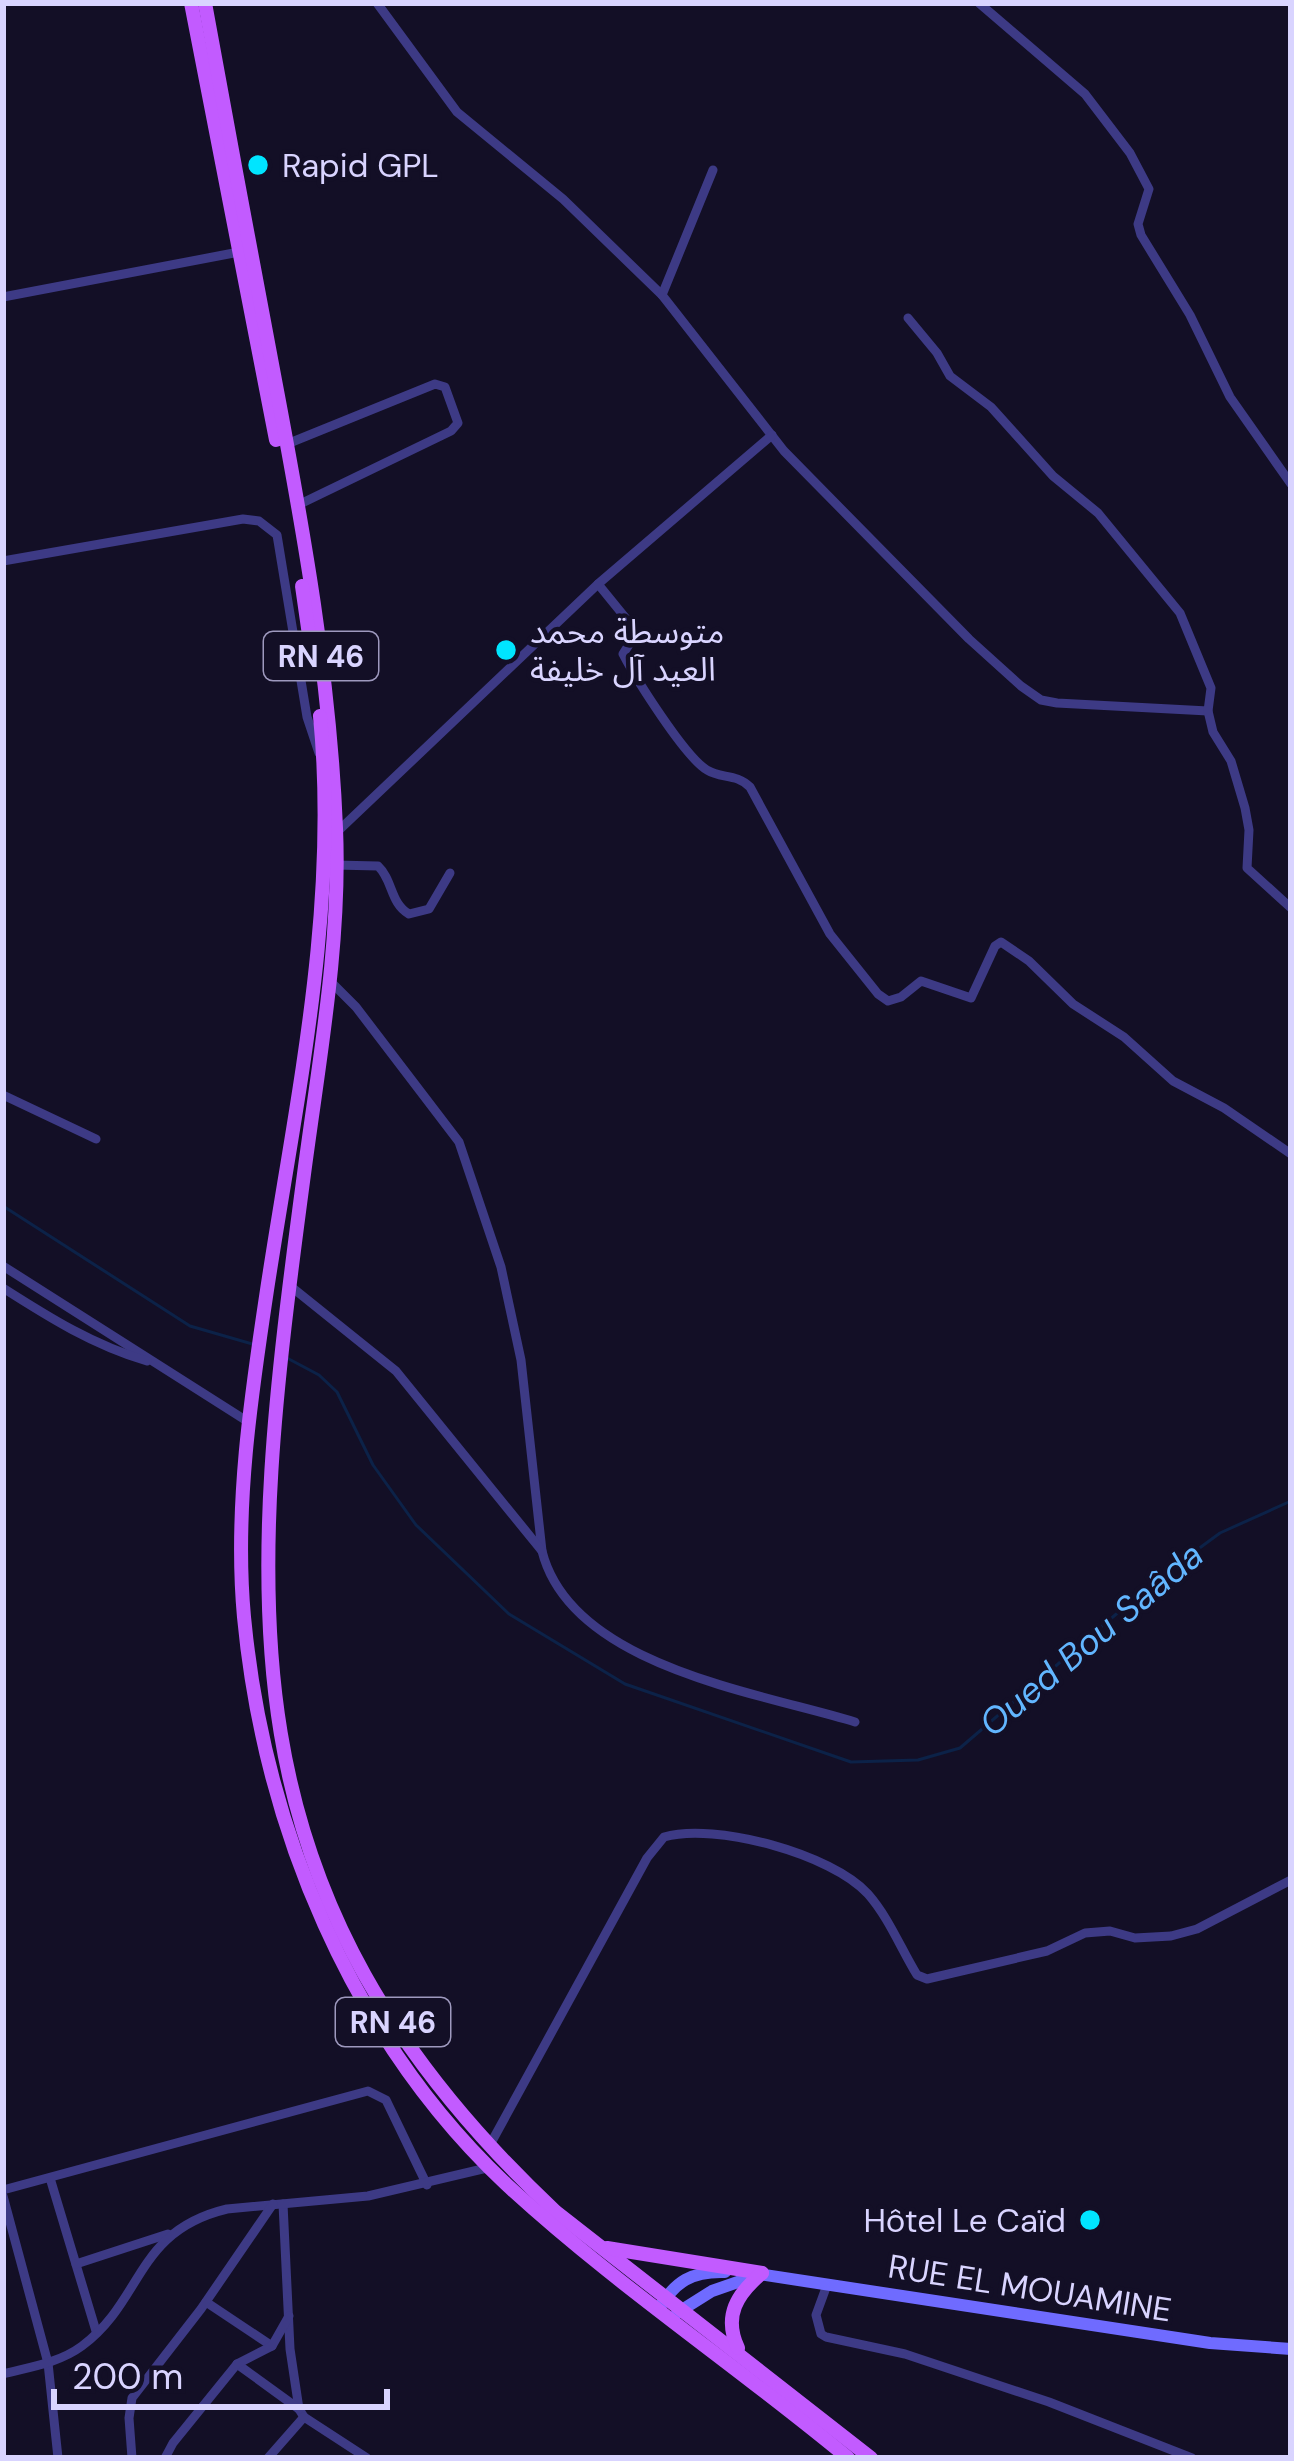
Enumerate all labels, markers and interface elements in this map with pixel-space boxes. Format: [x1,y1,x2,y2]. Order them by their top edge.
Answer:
place label: Rapid GPL [282,144,439,187]
marker: Rapid GPL [245,152,271,178]
place label: متوسطة محمد العيد آل خليفة [530,610,724,691]
road number: RN 46 [264,632,378,680]
marker: متوسطة محمد العيد آل خليفة [493,637,519,663]
water label: Oued Bou Saâda [969,1531,1213,1747]
road number: RN 46 [336,1998,450,2046]
place label: Hôtel Le Caïd [863,2199,1066,2242]
marker: Hôtel Le Caïd [1077,2207,1103,2233]
street label: RUE EL MOUAMINE [885,2244,1175,2332]
scale bar [54,2335,387,2409]
text: 200 m [72,2353,183,2400]

